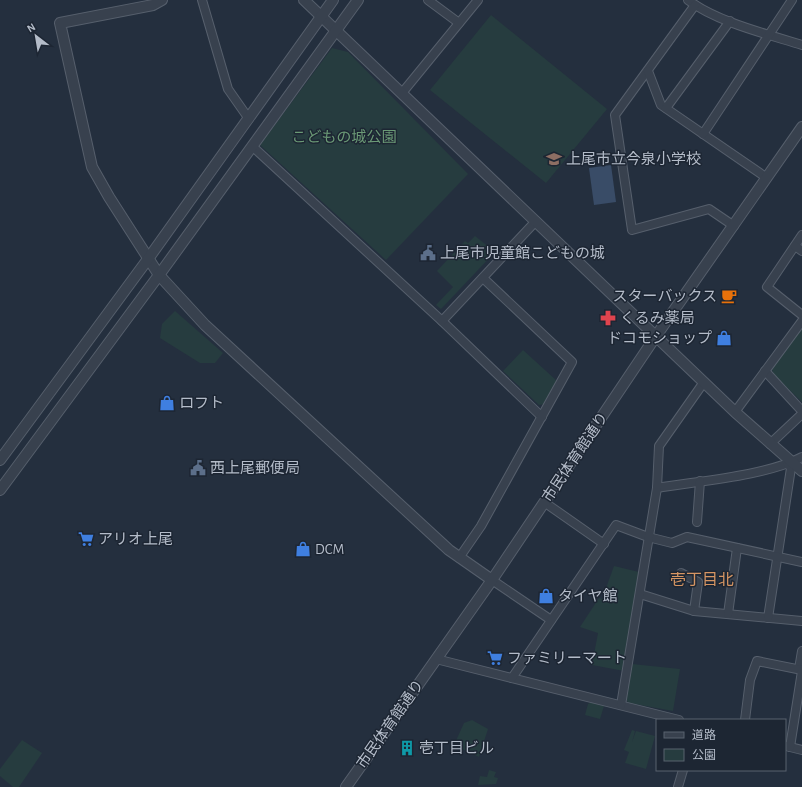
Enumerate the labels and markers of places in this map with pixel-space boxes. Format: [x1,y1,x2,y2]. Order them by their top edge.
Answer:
school or university icon: 上尾市立今泉小学校 [545,150,563,168]
place label: 上尾市立今泉小学校 [566,151,701,167]
public building icon: 上尾市児童館こどもの城 [419,244,437,262]
place label: 上尾市児童館こどもの城 [440,245,605,261]
cafe icon: スターバックス [720,287,738,305]
place label: スターバックス [613,288,717,304]
pharmacy icon: くるみ薬局 [599,309,617,327]
place label: くるみ薬局 [620,310,695,326]
shop icon: ドコモショップ [715,329,733,347]
place label: ドコモショップ [607,330,712,346]
shop icon: ロフト [158,394,176,412]
place label: ロフト [179,396,224,411]
public building icon: 西上尾郵便局 [189,459,207,477]
place label: 西上尾郵便局 [210,460,300,476]
supermarket icon: アリオ上尾 [77,530,95,548]
place label: アリオ上尾 [98,531,173,547]
shop icon: DCM [294,540,312,558]
place label: DCM [315,542,344,557]
shop icon: タイヤ館 [537,587,555,605]
place label: タイヤ館 [558,588,618,604]
supermarket icon: ファミリーマート [486,649,504,667]
place label: ファミリーマート [507,651,627,666]
building icon: 壱丁目ビル [398,739,416,757]
place label: 壱丁目ビル [419,740,494,756]

